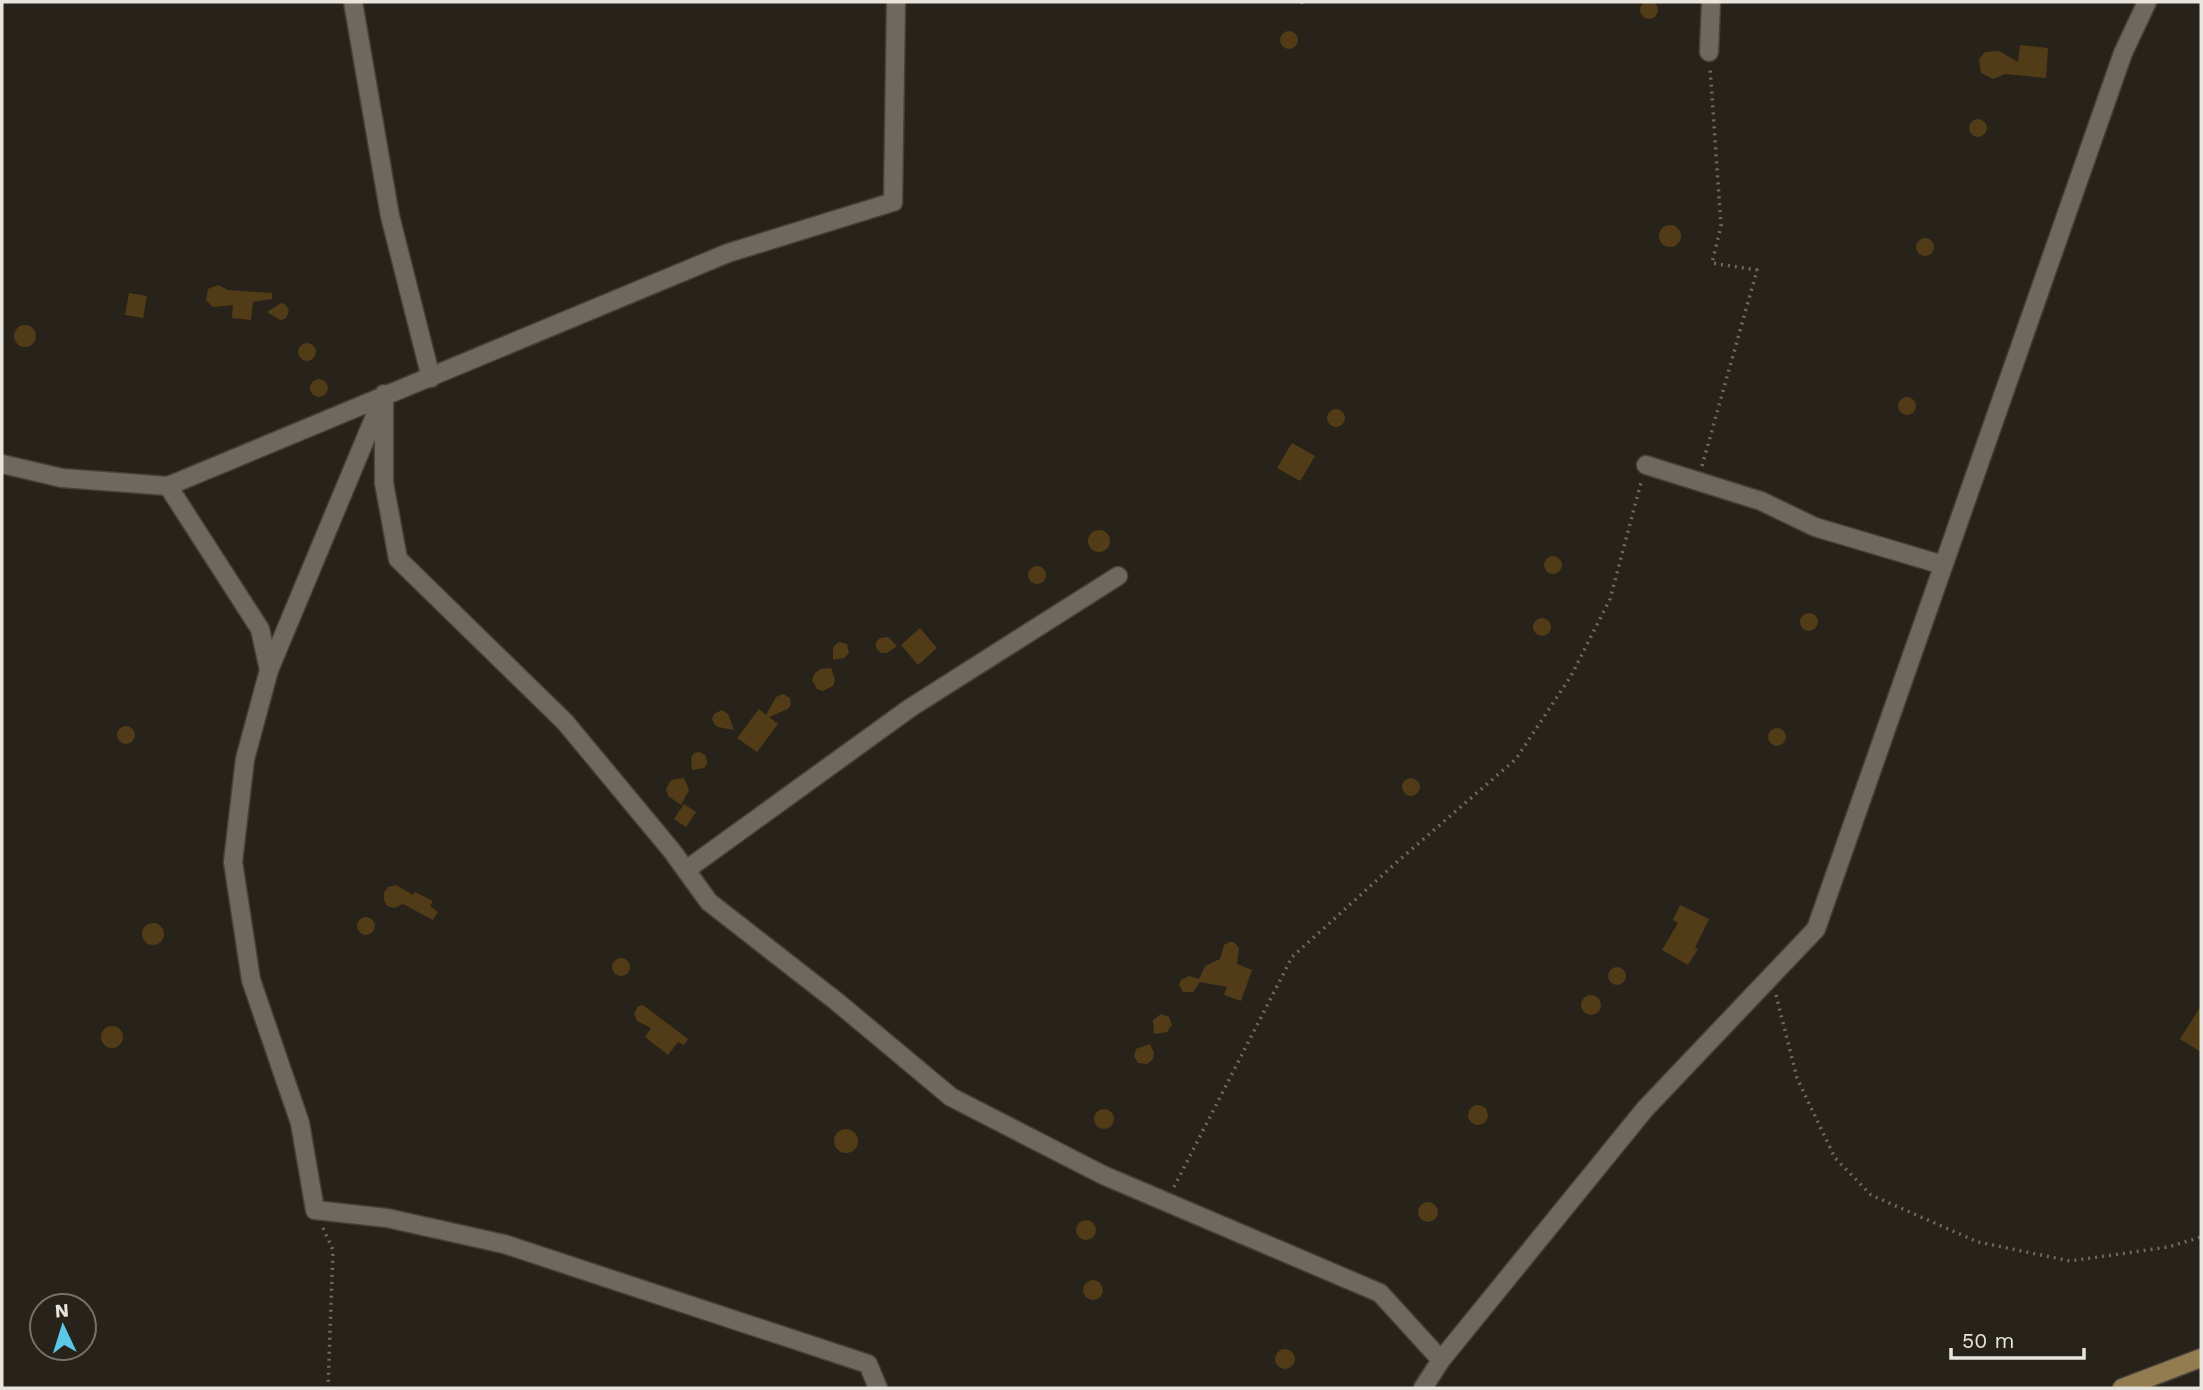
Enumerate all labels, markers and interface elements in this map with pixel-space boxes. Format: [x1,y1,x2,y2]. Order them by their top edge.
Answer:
north arrow [28,1292,98,1362]
text: N [54,1299,70,1323]
scale bar [1951,1316,2084,1360]
text: 50 m [1962,1328,2014,1353]

